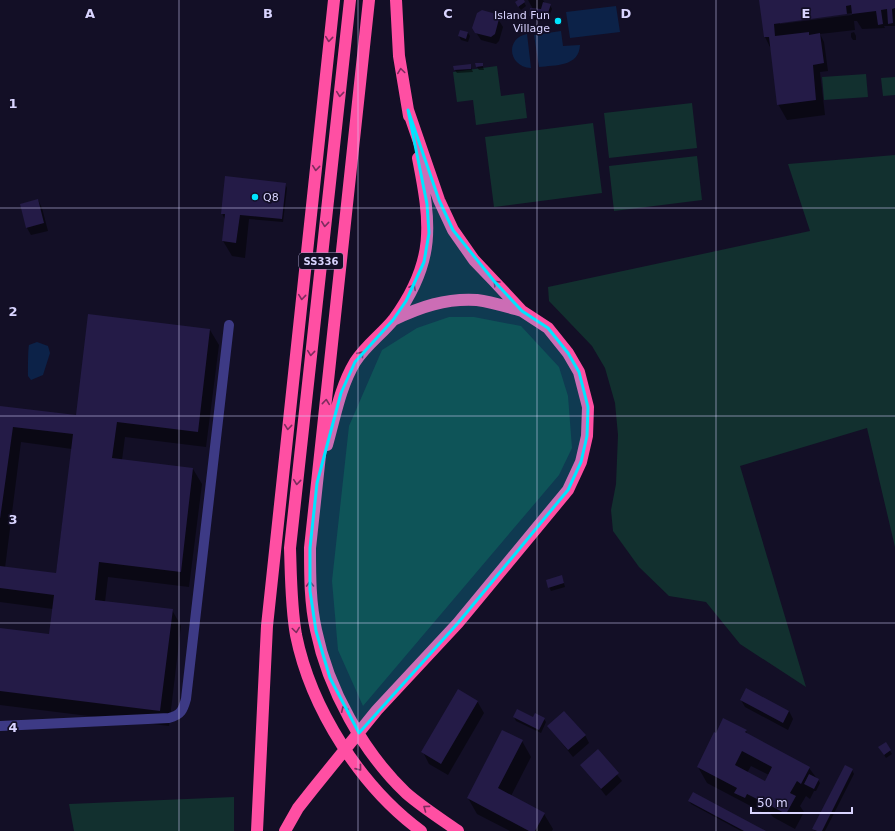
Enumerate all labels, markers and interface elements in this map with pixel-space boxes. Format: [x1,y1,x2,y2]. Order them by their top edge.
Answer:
text: A [85,6,95,21]
text: B [263,6,273,21]
text: C [443,6,453,21]
text: D [621,6,632,21]
text: E [802,6,810,21]
place label: Island Fun Village [494,9,550,35]
marker: Island Fun Village [553,16,563,26]
one-way arrow [325,36,334,42]
one-way arrow [397,68,406,75]
one-way arrow [335,91,344,97]
text: 1 [8,96,18,111]
one-way arrow [311,165,320,171]
place label: Q8 [263,191,279,204]
marker: Q8 [250,192,260,202]
one-way arrow [321,221,330,227]
road number: SS336 [299,253,343,269]
one-way arrow [493,280,500,287]
one-way arrow [408,283,416,291]
one-way arrow [297,294,306,300]
text: 2 [8,304,18,319]
one-way arrow [307,350,316,356]
one-way arrow [357,352,364,359]
one-way arrow [321,399,330,405]
one-way arrow [283,423,292,430]
one-way arrow [293,479,302,485]
text: 3 [8,512,18,527]
one-way arrow [306,581,315,587]
one-way arrow [291,627,300,633]
one-way arrow [341,705,349,713]
text: 4 [8,720,18,735]
one-way arrow [354,764,361,771]
scale bar [751,789,852,815]
text: 50 m [757,796,788,810]
one-way arrow [424,806,431,813]

